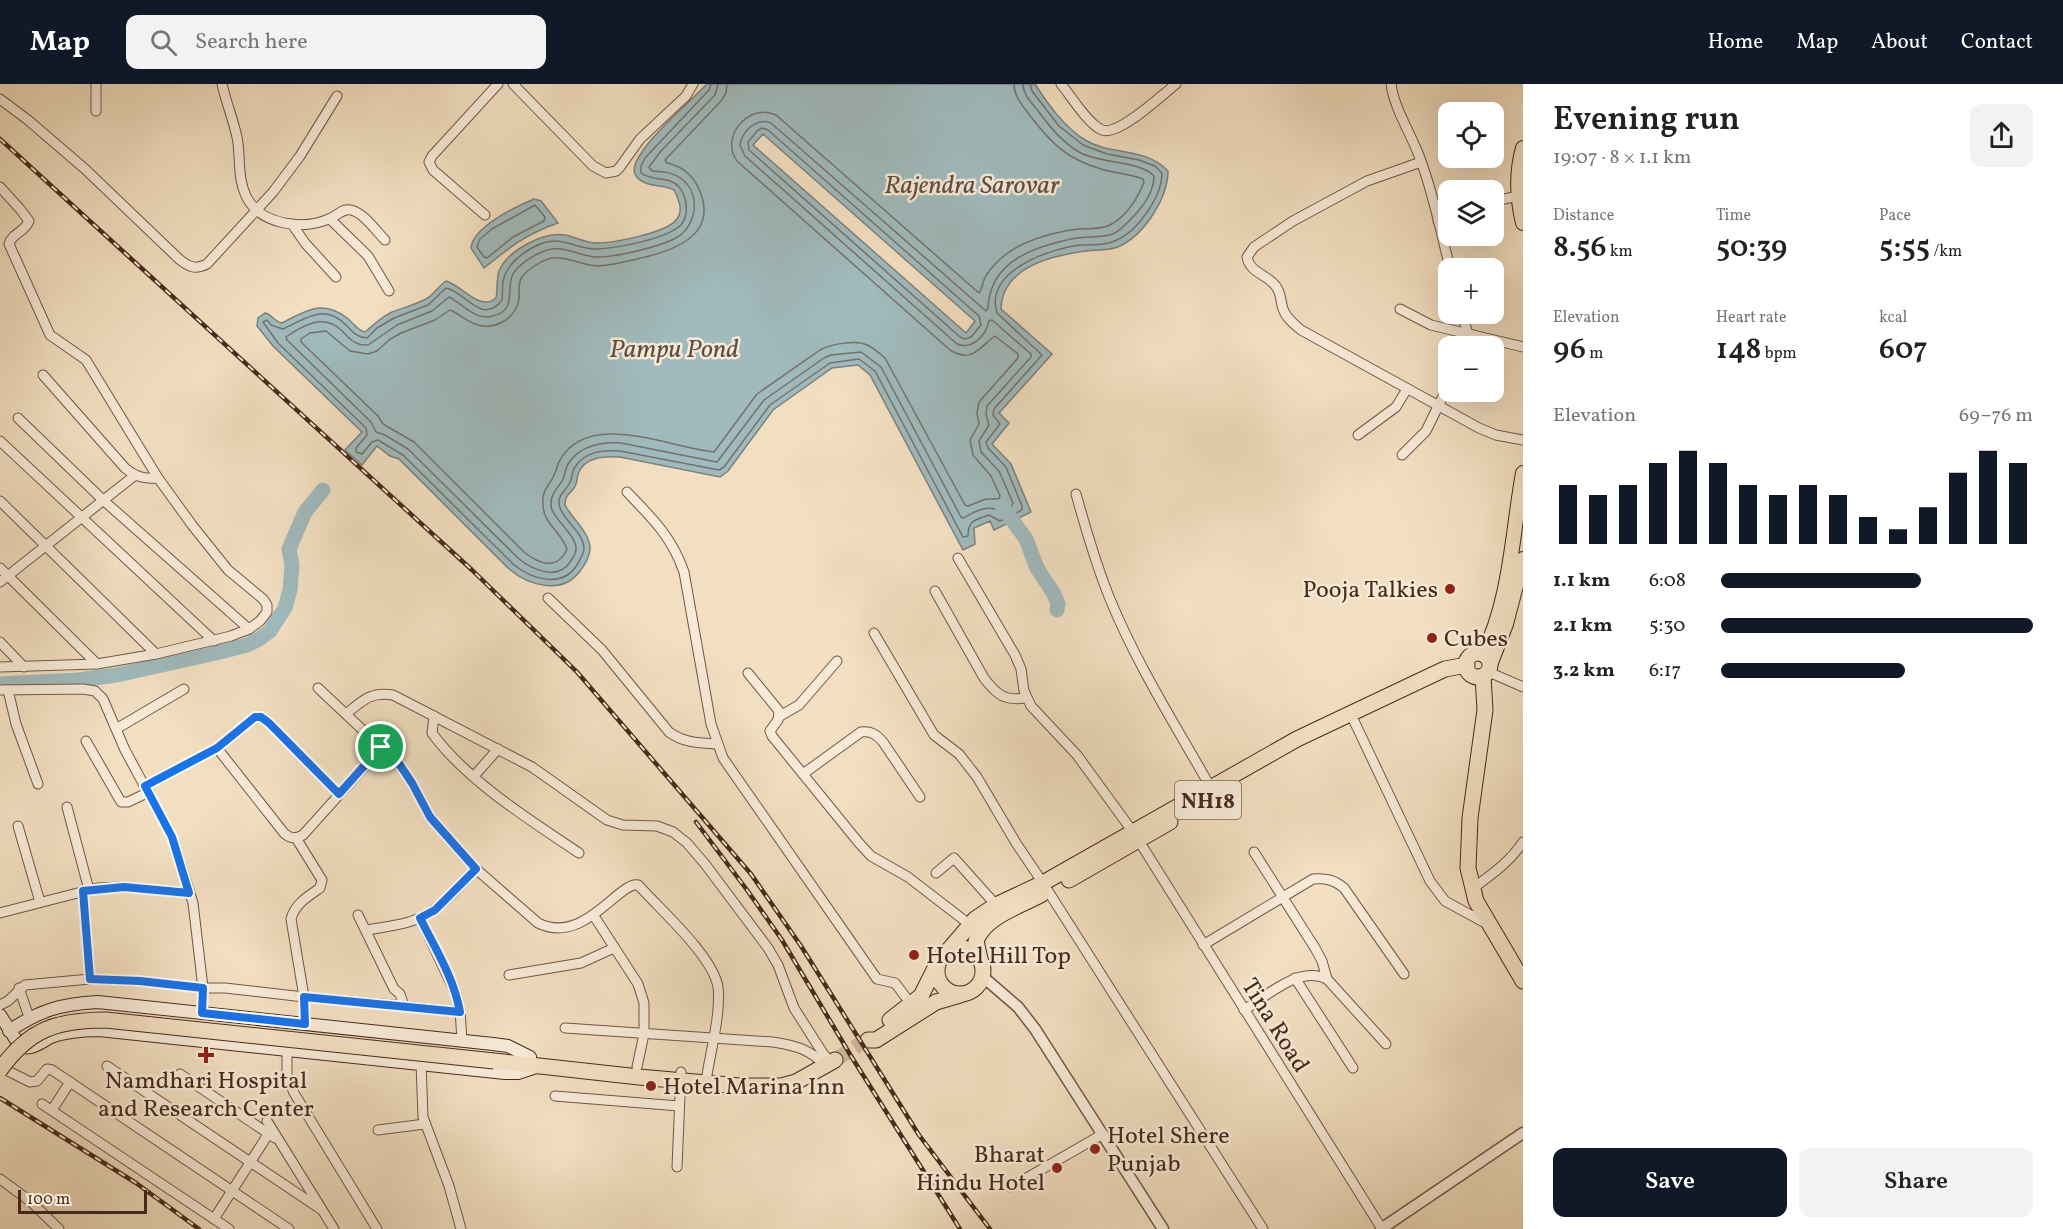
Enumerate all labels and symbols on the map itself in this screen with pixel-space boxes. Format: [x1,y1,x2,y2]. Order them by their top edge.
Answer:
water label: Rajendra Sarovar [884,168,1060,204]
water label: Pampu Pond [609,332,739,368]
place label: Pooja Talkies [1302,574,1438,608]
marker: Pooja Talkies [1443,582,1457,596]
place label: Cubes [1444,623,1508,657]
marker: Cubes [1425,631,1439,645]
pin [355,721,406,772]
road number: NH18 [1175,781,1241,819]
place label: Hotel Hill Top [926,940,1071,974]
marker: Hotel Hill Top [907,948,921,962]
street label: Tina Road [1232,972,1317,1080]
marker: Namdhari Hospital and Research Center [197,1046,215,1064]
place label: Namdhari Hospital and Research Center [98,1065,314,1127]
place label: Hotel Marina Inn [663,1071,845,1105]
marker: Hotel Marina Inn [644,1079,658,1093]
place label: Hotel Shere Punjab [1107,1120,1230,1182]
place label: Bharat Hindu Hotel [916,1139,1045,1201]
marker: Hotel Shere Punjab [1088,1142,1102,1156]
marker: Bharat Hindu Hotel [1050,1161,1064,1175]
scale bar [18,1187,147,1214]

